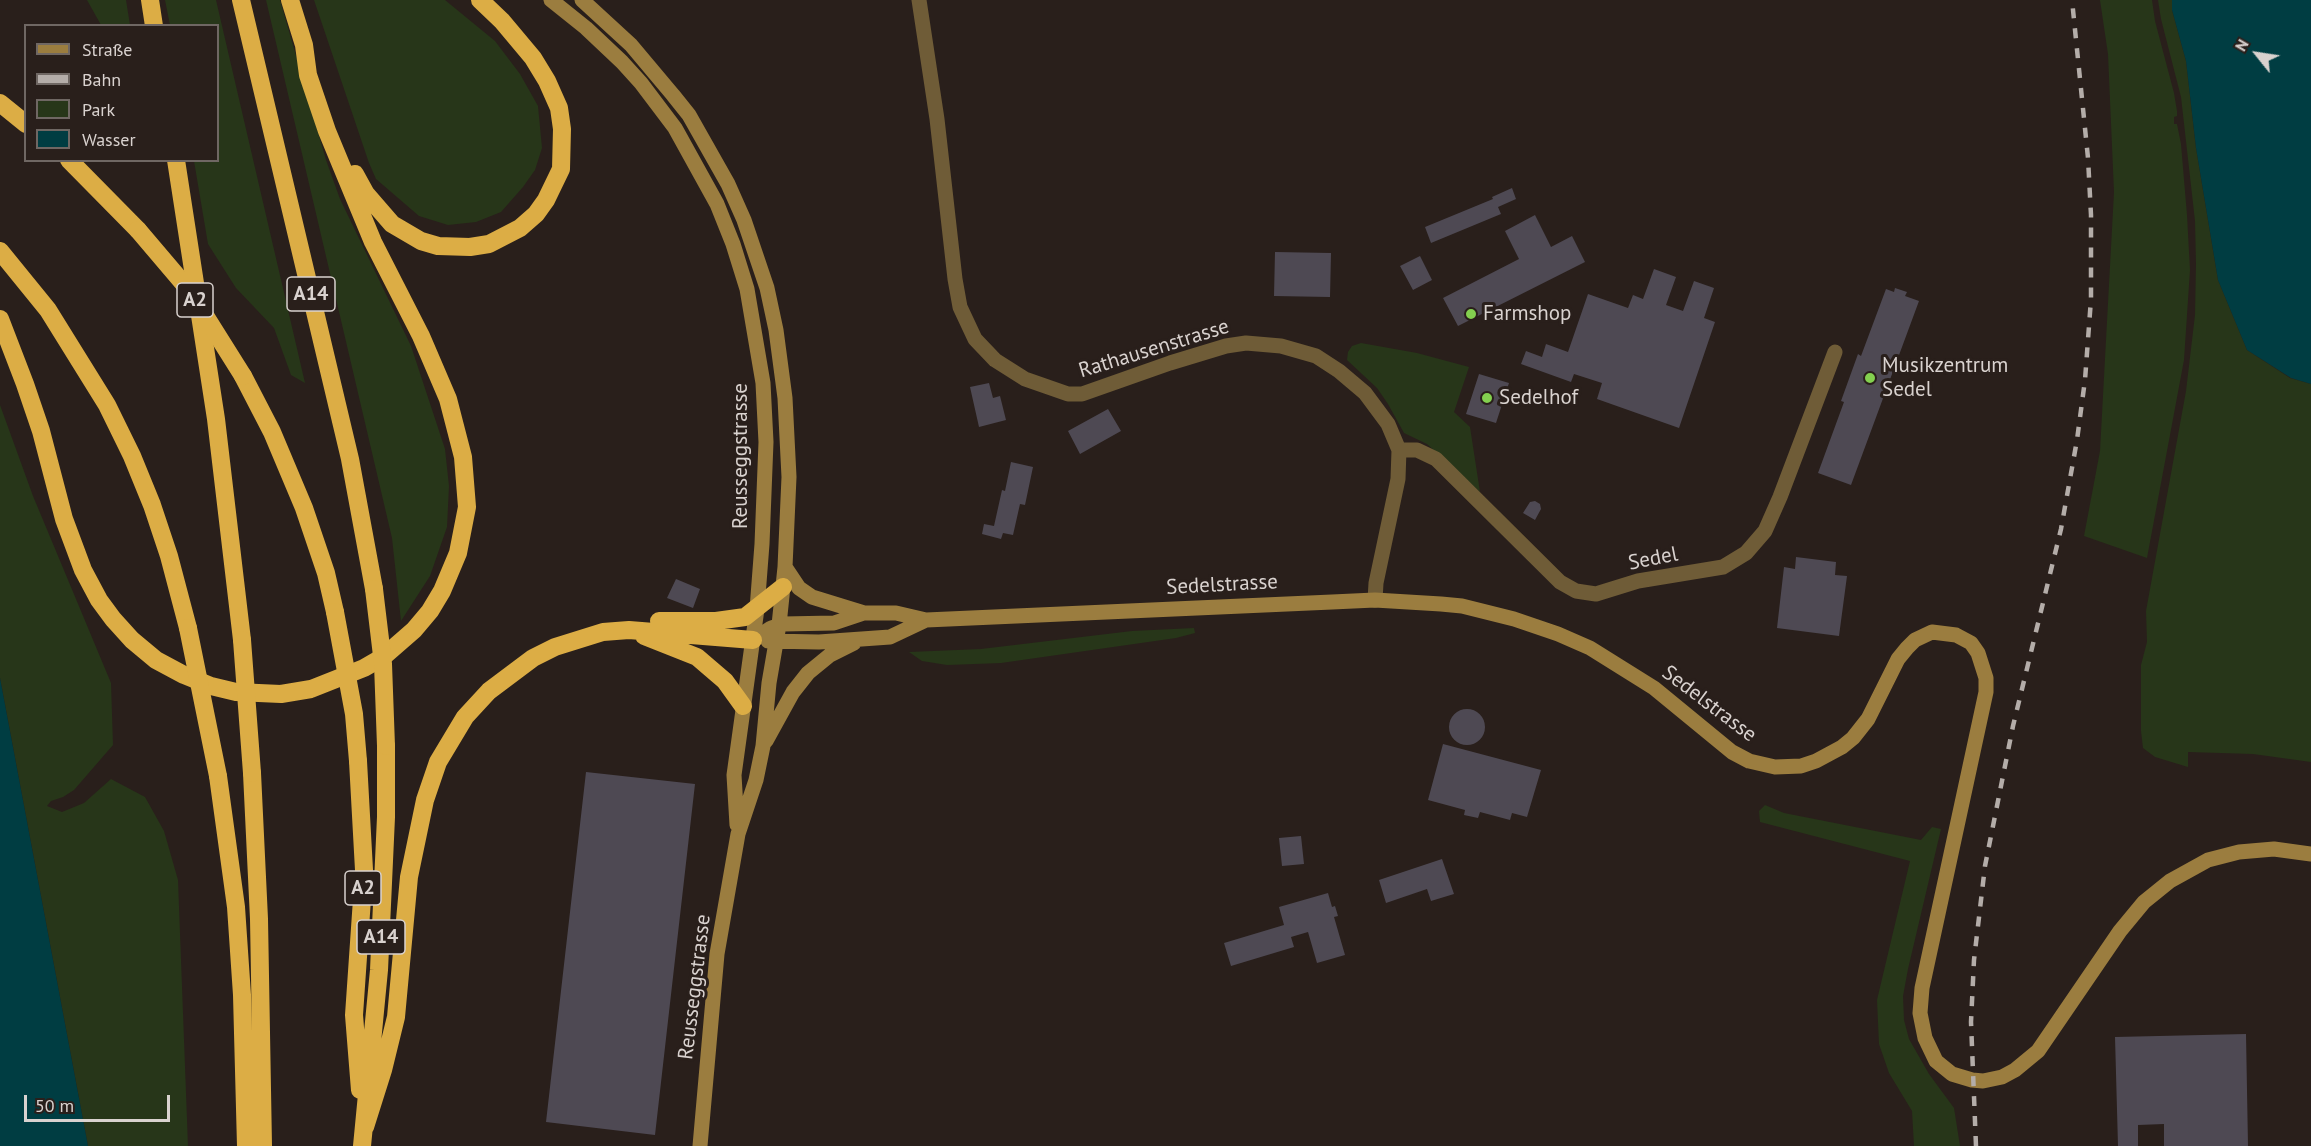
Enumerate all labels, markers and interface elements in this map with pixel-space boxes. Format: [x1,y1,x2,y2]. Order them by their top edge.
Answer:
legend [24,24,219,162]
north arrow [2227,24,2287,84]
text: N [2230,35,2253,55]
text: Straße [82,38,133,61]
text: Bahn [82,68,121,91]
text: Park [82,98,115,121]
text: Wasser [82,128,136,151]
road number: A14 [287,277,335,311]
road number: A2 [177,283,213,317]
place label: Farmshop [1483,301,1571,327]
marker: Farmshop [1464,307,1478,321]
street label: Rathausenstrasse [1076,314,1232,384]
place label: Musikzentrum Sedel [1882,353,2008,403]
marker: Musikzentrum Sedel [1863,371,1877,385]
street label: Reusseggstrasse [728,383,754,529]
place label: Sedelhof [1499,385,1578,411]
marker: Sedelhof [1480,391,1494,405]
street label: Sedel [1626,542,1680,576]
street label: Sedelstrasse [1166,569,1278,601]
street label: Sedelstrasse [1657,660,1761,748]
road number: A2 [345,871,381,905]
street label: Reusseggstrasse [674,913,716,1061]
road number: A14 [357,920,405,954]
scale bar [27,1083,172,1121]
text: 50 m [35,1094,74,1117]

